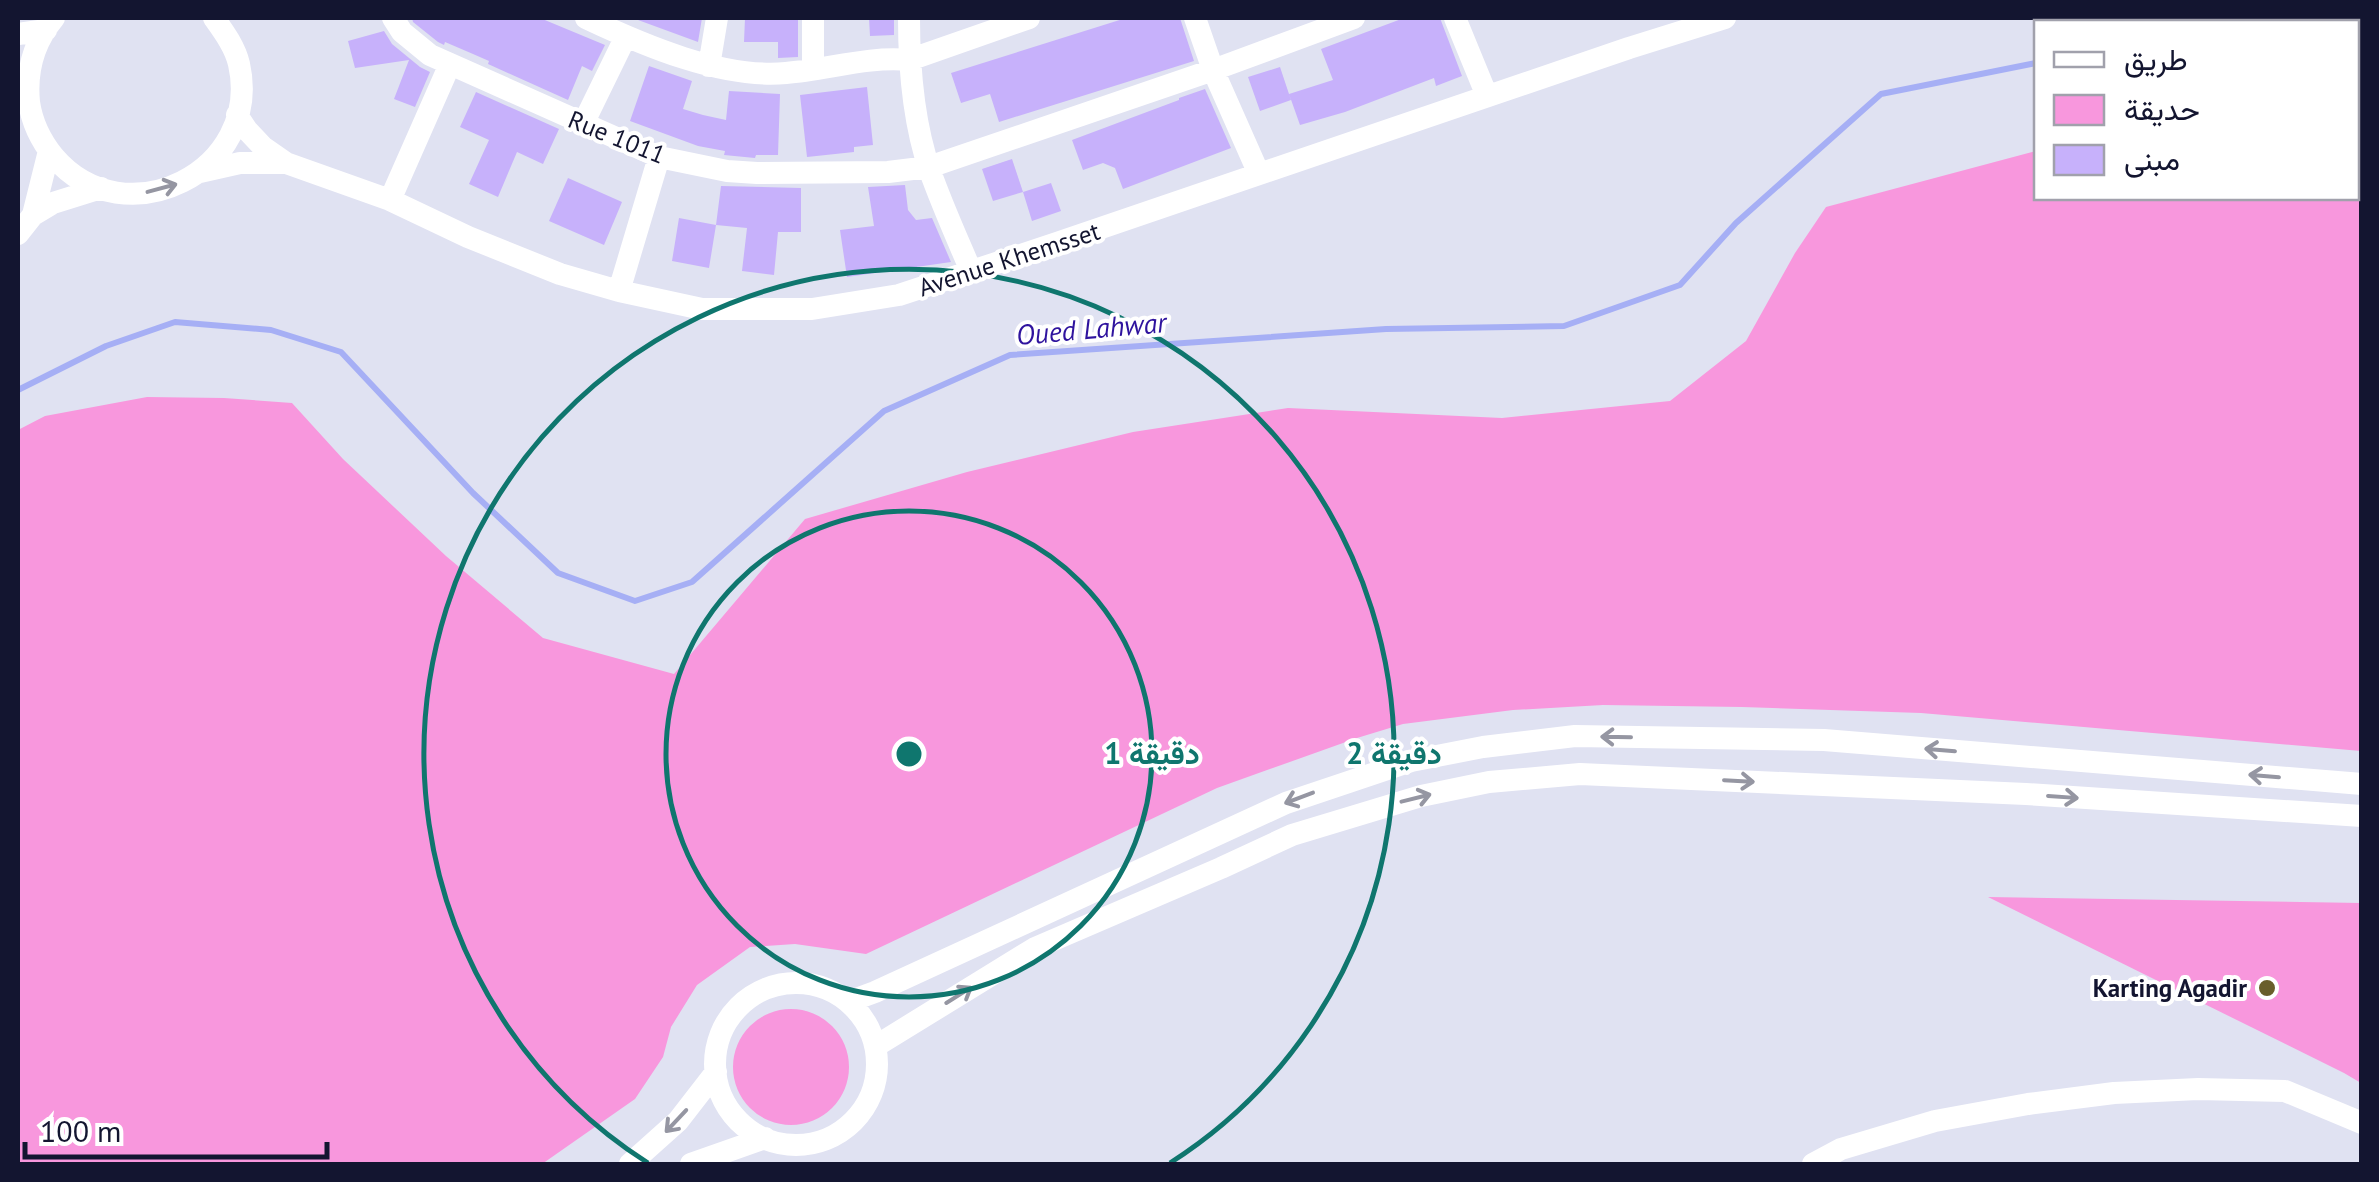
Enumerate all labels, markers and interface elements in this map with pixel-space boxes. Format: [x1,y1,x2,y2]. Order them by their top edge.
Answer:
legend [2034,20,2359,200]
text: طريق [2124,39,2188,78]
text: حديقة [2124,89,2200,128]
street label: Rue 1011 [564,103,670,171]
text: مبنى [2124,139,2180,178]
one-way arrow [146,178,177,197]
street label: Avenue Khemsset [914,214,1104,303]
water label: Oued Lahwar [1014,303,1169,353]
one-way arrow [1600,727,1632,746]
text: 1 دقيقة [1104,733,1200,772]
text: 2 دقيقة [1346,733,1442,772]
centre of rings [891,736,927,772]
one-way arrow [1925,740,1957,759]
one-way arrow [2249,767,2281,786]
one-way arrow [1722,772,1754,791]
one-way arrow [1399,788,1431,806]
one-way arrow [2047,788,2079,807]
one-way arrow [1284,791,1315,809]
place label: Karting Agadir [2093,972,2247,1004]
marker: Karting Agadir [2256,977,2278,999]
one-way arrow [944,985,973,1005]
scale bar [25,1097,328,1159]
one-way arrow [665,1108,688,1133]
text: 100 m [40,1111,121,1150]

